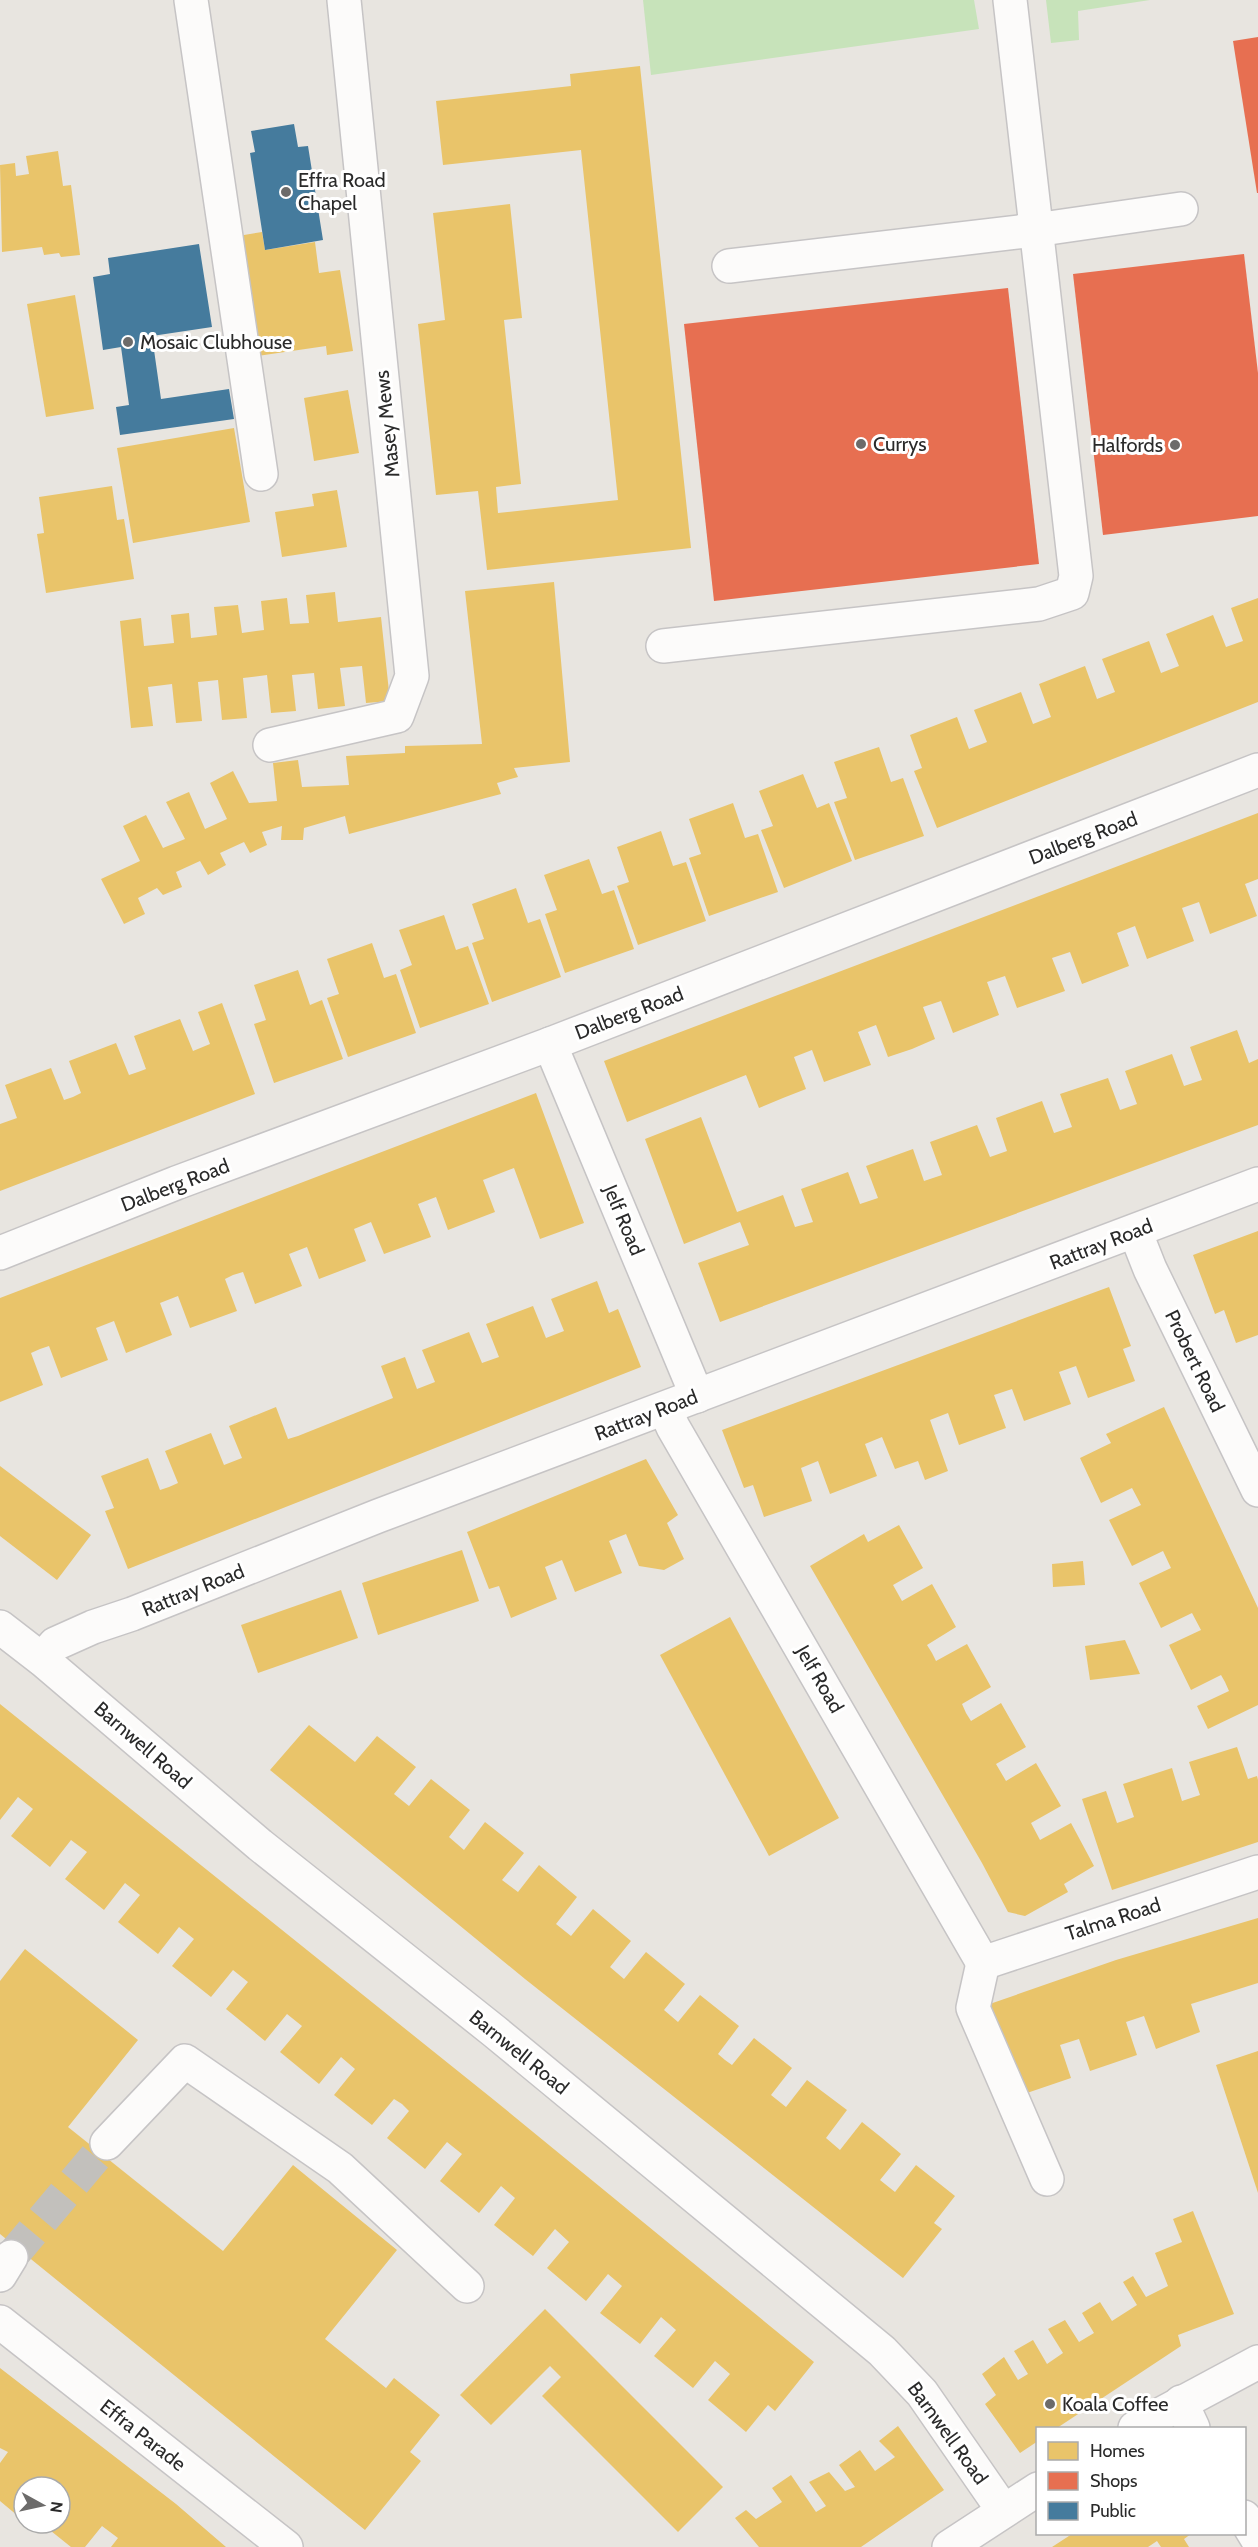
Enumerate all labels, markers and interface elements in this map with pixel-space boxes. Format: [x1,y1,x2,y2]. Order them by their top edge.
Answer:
place label: Effra Road Chapel [298,168,386,215]
marker: Effra Road Chapel [279,185,293,199]
place label: Mosaic Clubhouse [140,330,292,354]
marker: Mosaic Clubhouse [121,335,135,349]
street label: Masey Mews [369,369,405,479]
place label: Currys [873,432,926,456]
place label: Halfords [1092,433,1163,457]
marker: Currys [854,437,868,451]
marker: Halfords [1168,438,1182,452]
street label: Dalberg Road [1025,806,1141,870]
street label: Dalberg Road [571,981,687,1045]
street label: Dalberg Road [117,1153,233,1217]
street label: Jelf Road [598,1180,650,1259]
street label: Rattray Road [1046,1213,1156,1275]
street label: Probert Road [1160,1306,1230,1416]
street label: Rattray Road [591,1384,701,1446]
street label: Rattray Road [138,1559,248,1621]
street label: Jelf Road [791,1640,849,1717]
street label: Barnwell Road [90,1696,196,1794]
street label: Talma Road [1062,1892,1164,1946]
street label: Barnwell Road [464,2005,574,2099]
street label: Barnwell Road [903,2377,993,2489]
place label: Koala Coffee [1062,2392,1169,2416]
street label: Effra Parade [95,2394,191,2476]
marker: Koala Coffee [1043,2397,1057,2411]
legend [1036,2427,1246,2535]
text: Homes [1090,2440,1145,2462]
text: Shops [1090,2470,1138,2492]
north arrow [12,2475,72,2535]
text: N [46,2500,67,2514]
text: Public [1090,2500,1136,2522]

